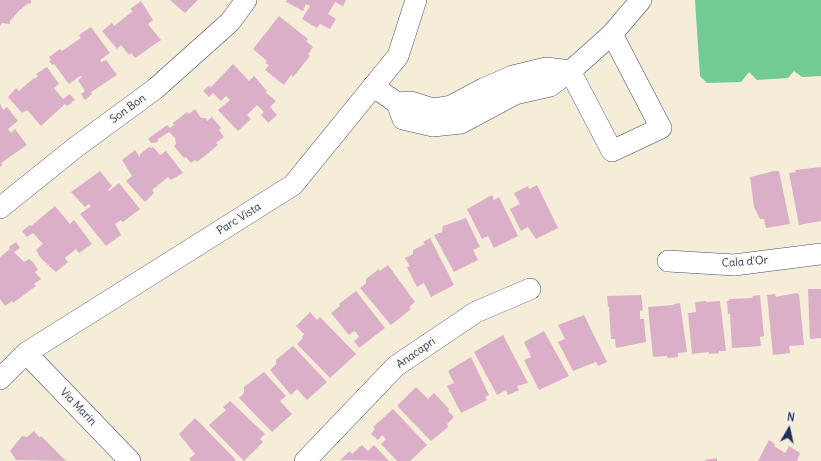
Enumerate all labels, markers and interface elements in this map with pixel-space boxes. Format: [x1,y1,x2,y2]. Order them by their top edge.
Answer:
street label: Son Bon [108,92,148,126]
street label: Parc Vista [214,200,264,238]
street label: Cala d'Or [721,254,769,270]
street label: Anacapri [394,335,438,371]
street label: Via Marin [57,386,99,428]
north arrow [769,409,809,449]
text: N [786,410,796,425]

